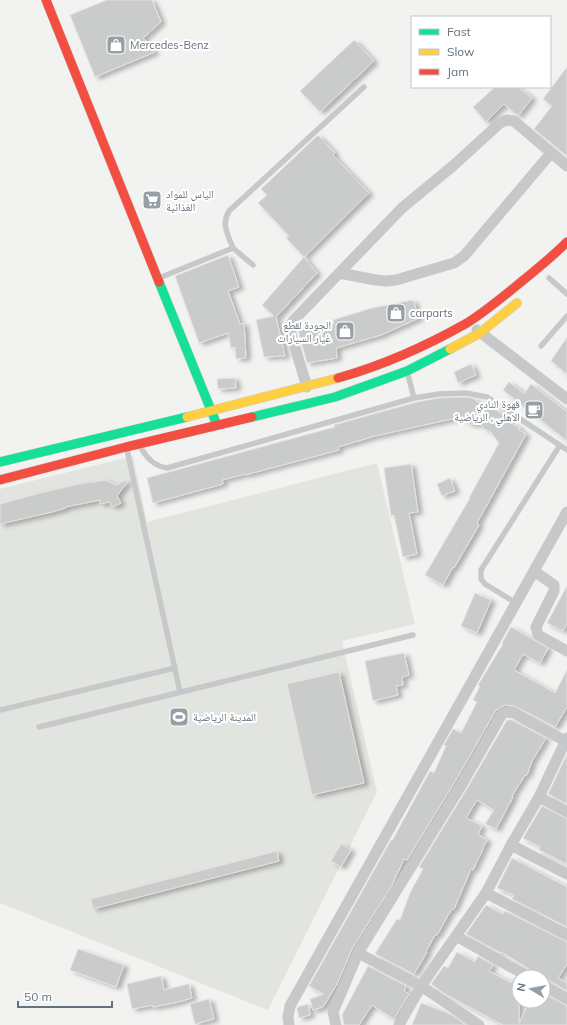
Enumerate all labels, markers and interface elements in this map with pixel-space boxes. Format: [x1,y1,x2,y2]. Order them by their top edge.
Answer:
legend [411,16,551,88]
text: Fast [447,24,471,39]
shop icon: Mercedes-Benz [105,34,127,56]
place label: Mercedes-Benz [130,38,209,52]
text: Slow [447,44,475,59]
text: Jam [447,64,469,79]
place label: الياس للمواد الغذائية [166,187,214,214]
supermarket icon: الياس للمواد الغذائية [141,189,163,211]
shop icon: carparts [385,302,407,324]
place label: carparts [410,306,453,320]
place label: الجودة لقطع غيار السيارات [277,318,331,345]
shop icon: الجودة لقطع غيار السيارات [334,320,356,342]
place label: قهوة النادي الاهلي ، الرياضية [454,397,520,426]
cafe icon: قهوة النادي الاهلي ، الرياضية [523,399,545,421]
sports icon: المدينة الرياضية [168,706,190,728]
place label: المدينة الرياضية [193,710,256,724]
north arrow [511,969,551,1009]
text: N [514,982,529,993]
scale bar [18,983,112,1009]
text: 50 m [24,989,52,1004]

